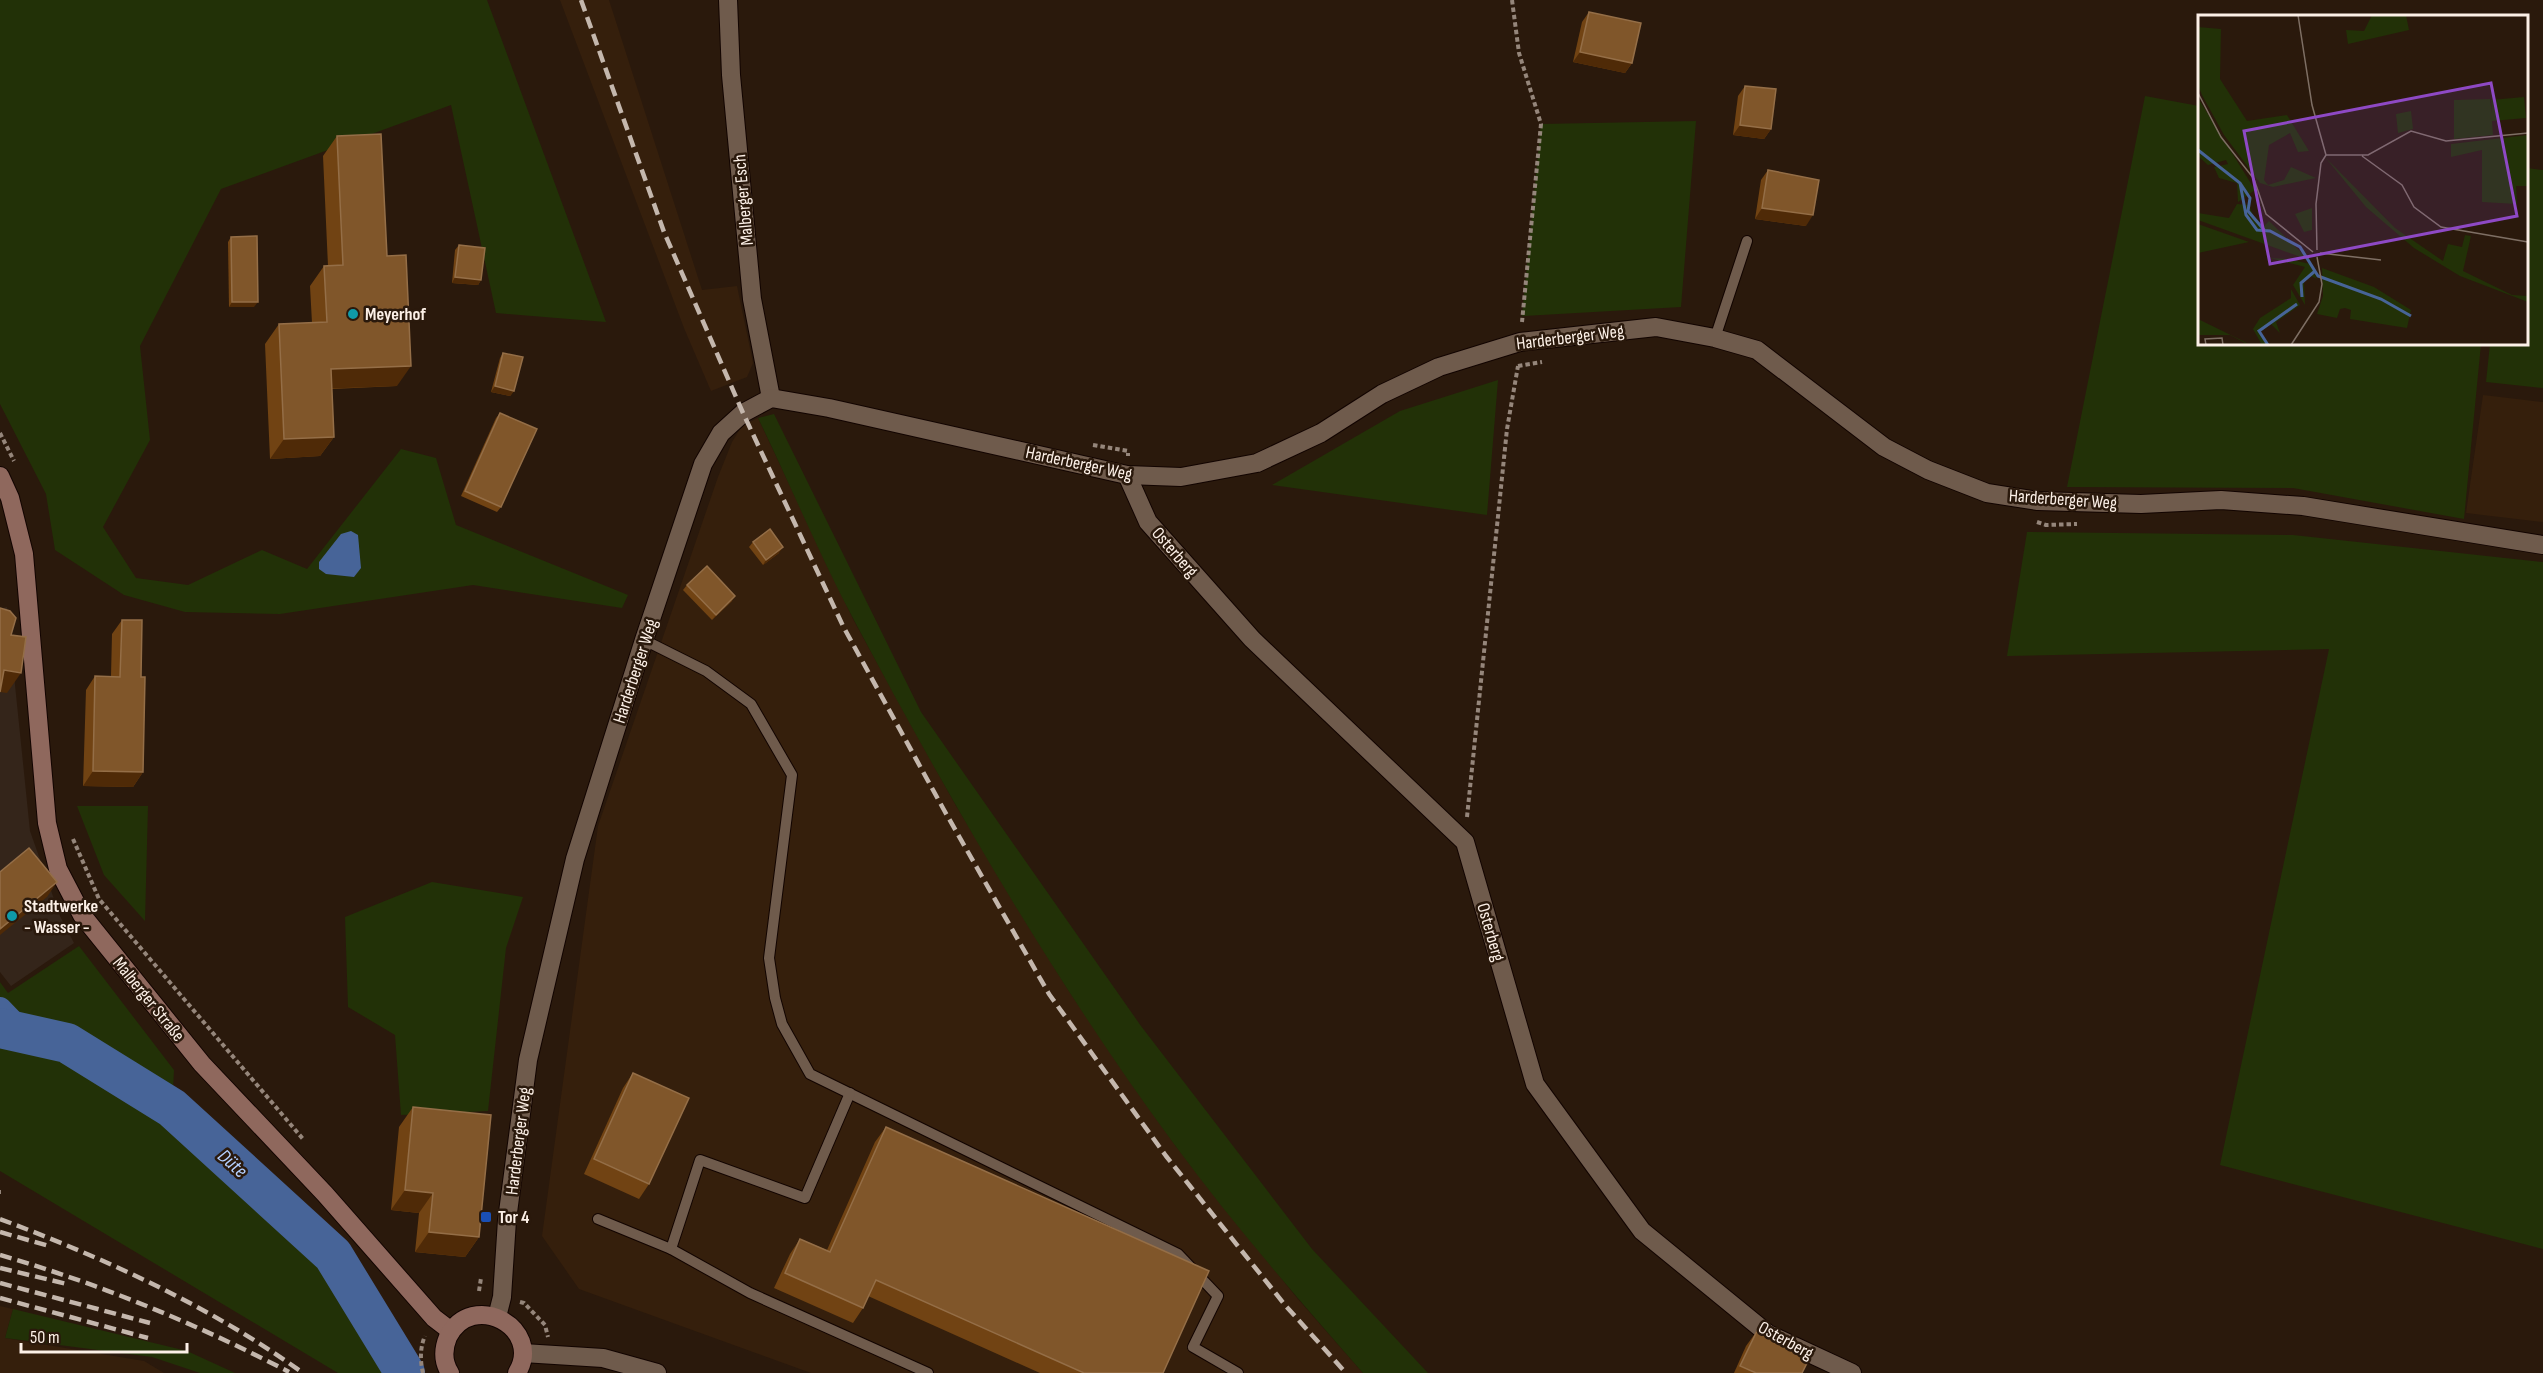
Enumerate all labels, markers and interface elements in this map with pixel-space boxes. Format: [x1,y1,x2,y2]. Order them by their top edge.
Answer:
inset map [2198,15,2528,345]
street label: Malberger Esch [729,153,758,246]
place label: Meyerhof [365,304,426,325]
marker: Meyerhof [346,307,360,321]
street label: Harderberger Weg [1515,320,1625,355]
street label: Harderberger Weg [1024,442,1134,485]
street label: Harderberger Weg [2008,485,2118,514]
street label: Osterberg [1147,523,1202,582]
street label: Harderberger Weg [609,616,662,726]
place label: Stadtwerke - Wasser - [24,896,98,938]
street label: Osterberg [1472,901,1509,964]
marker: Stadtwerke - Wasser - [5,909,19,923]
street label: Malberger Straße [108,953,189,1046]
street label: Harderberger Weg [501,1086,536,1196]
water label: Düte [213,1144,252,1183]
place label: Tor 4 [498,1207,530,1228]
marker: Tor 4 [479,1210,493,1224]
scale bar [21,1316,188,1354]
street label: Osterberg [1755,1317,1817,1364]
text: 50 m [30,1327,60,1348]

